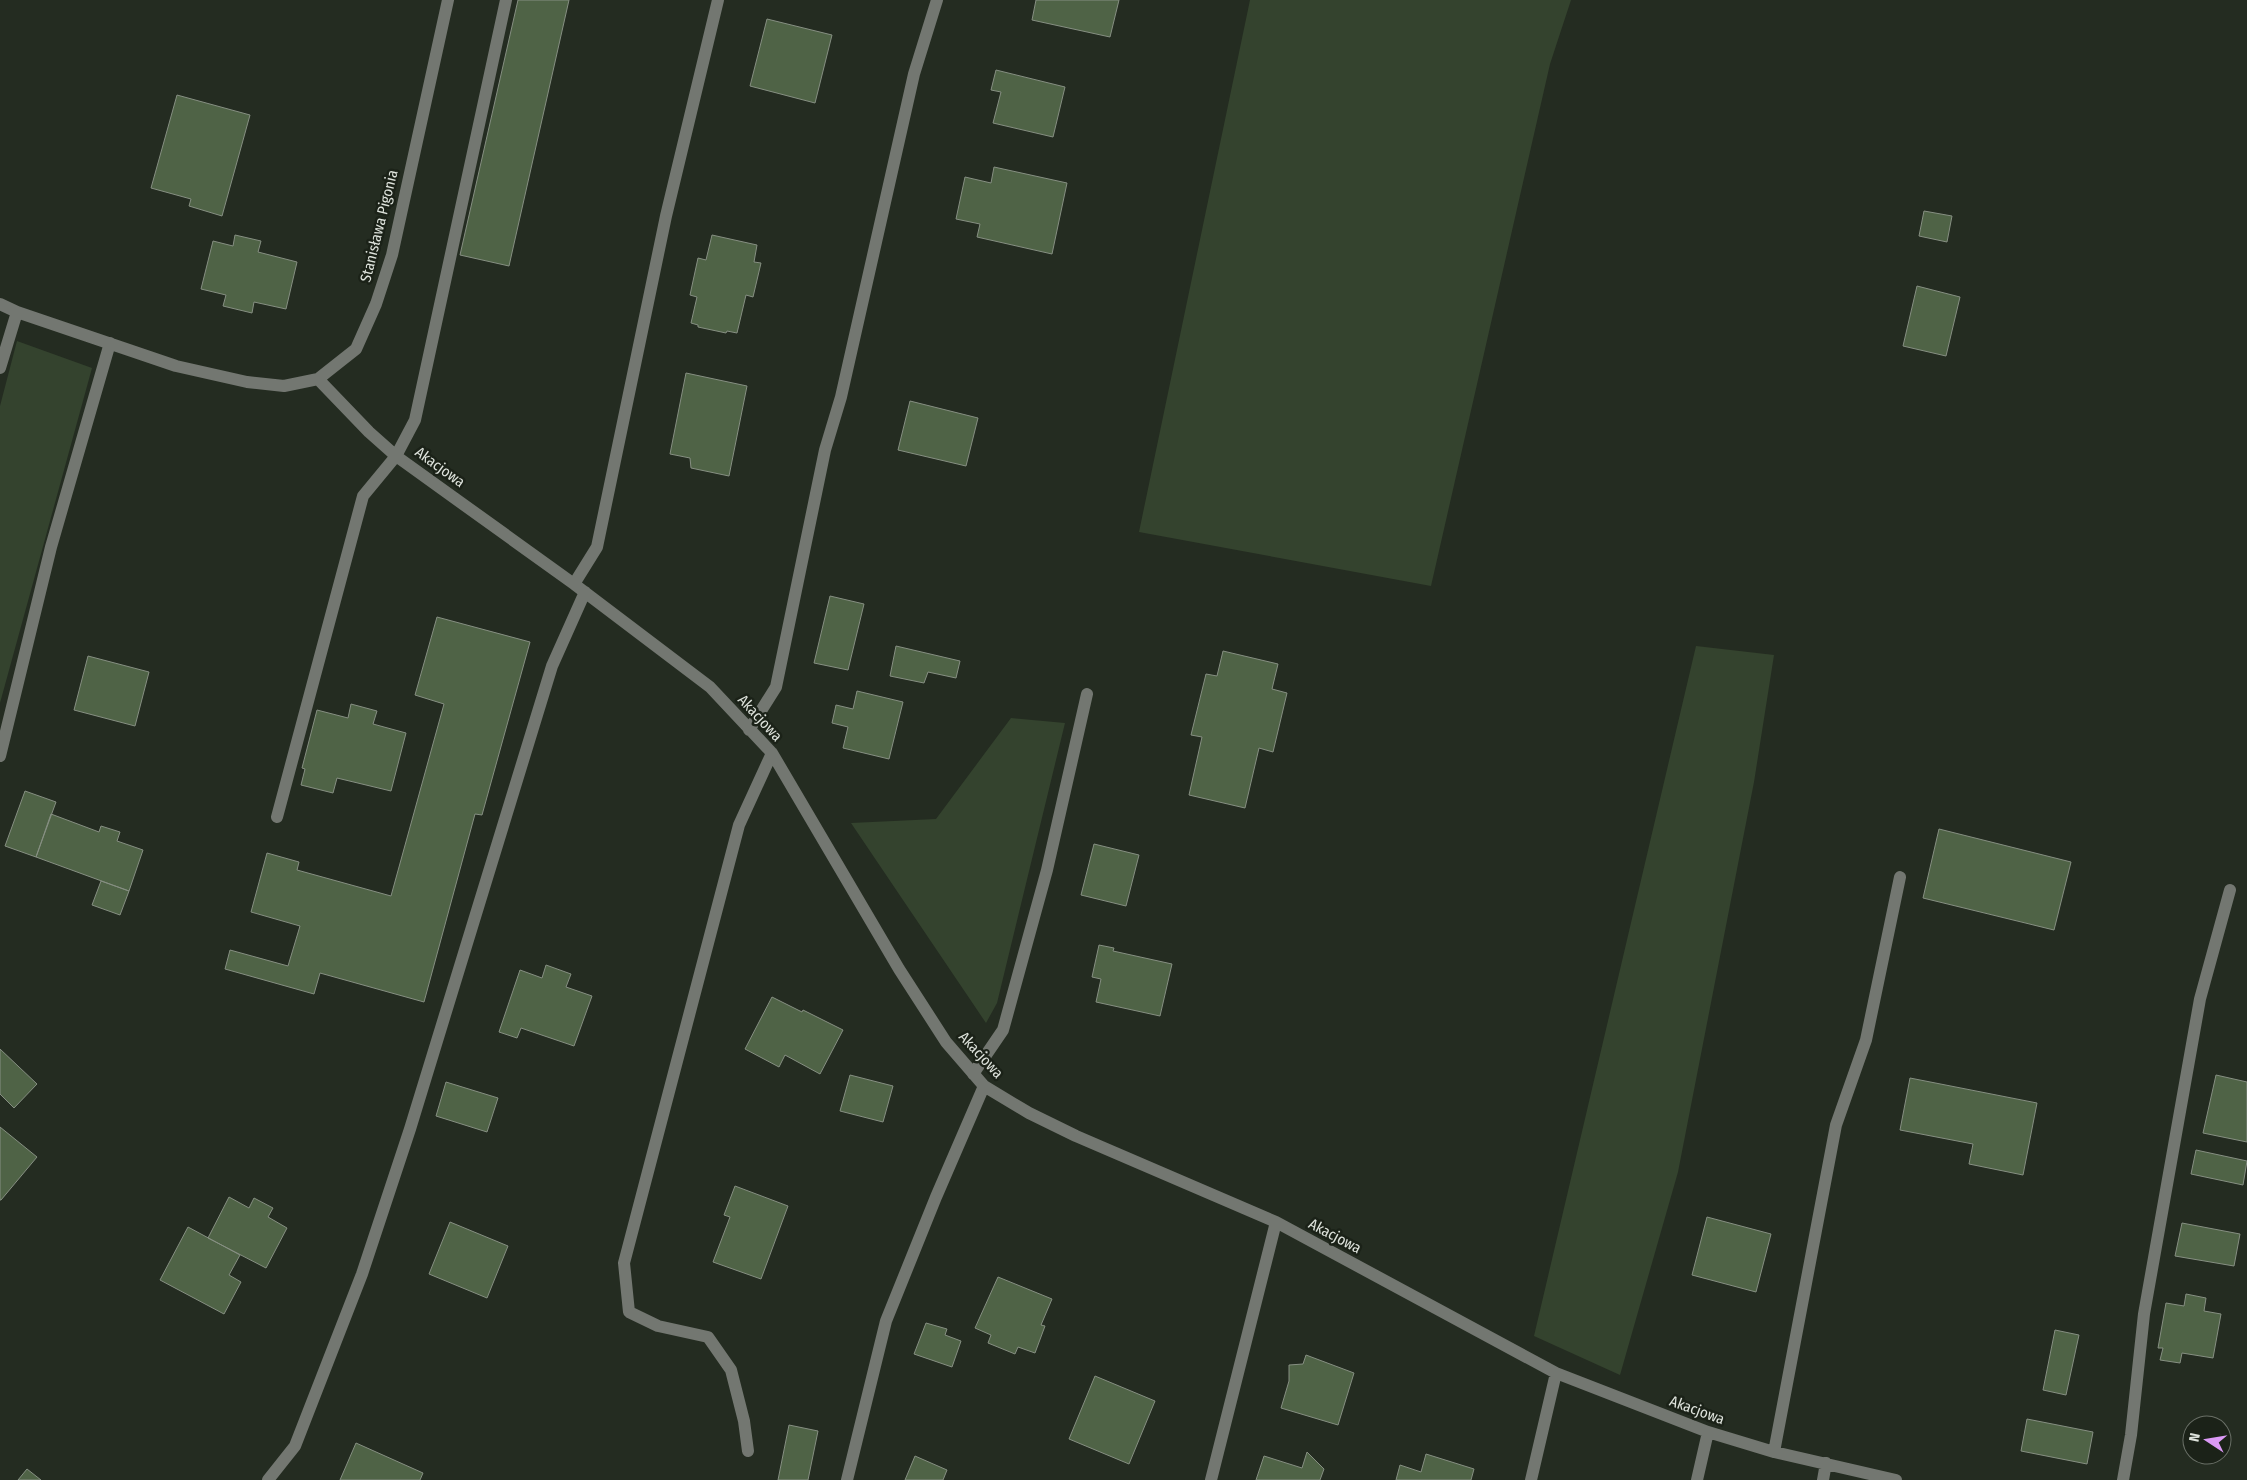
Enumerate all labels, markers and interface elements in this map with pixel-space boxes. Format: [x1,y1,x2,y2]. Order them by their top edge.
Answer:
street label: Stanisława Pigonia [356,168,402,284]
street label: Akacjowa [412,443,468,491]
street label: Akacjowa [734,691,786,745]
street label: Akacjowa [955,1028,1007,1082]
street label: Akacjowa [1306,1215,1364,1257]
street label: Akacjowa [1667,1392,1727,1428]
north arrow [2182,1415,2232,1465]
text: N [2186,1432,2204,1443]

